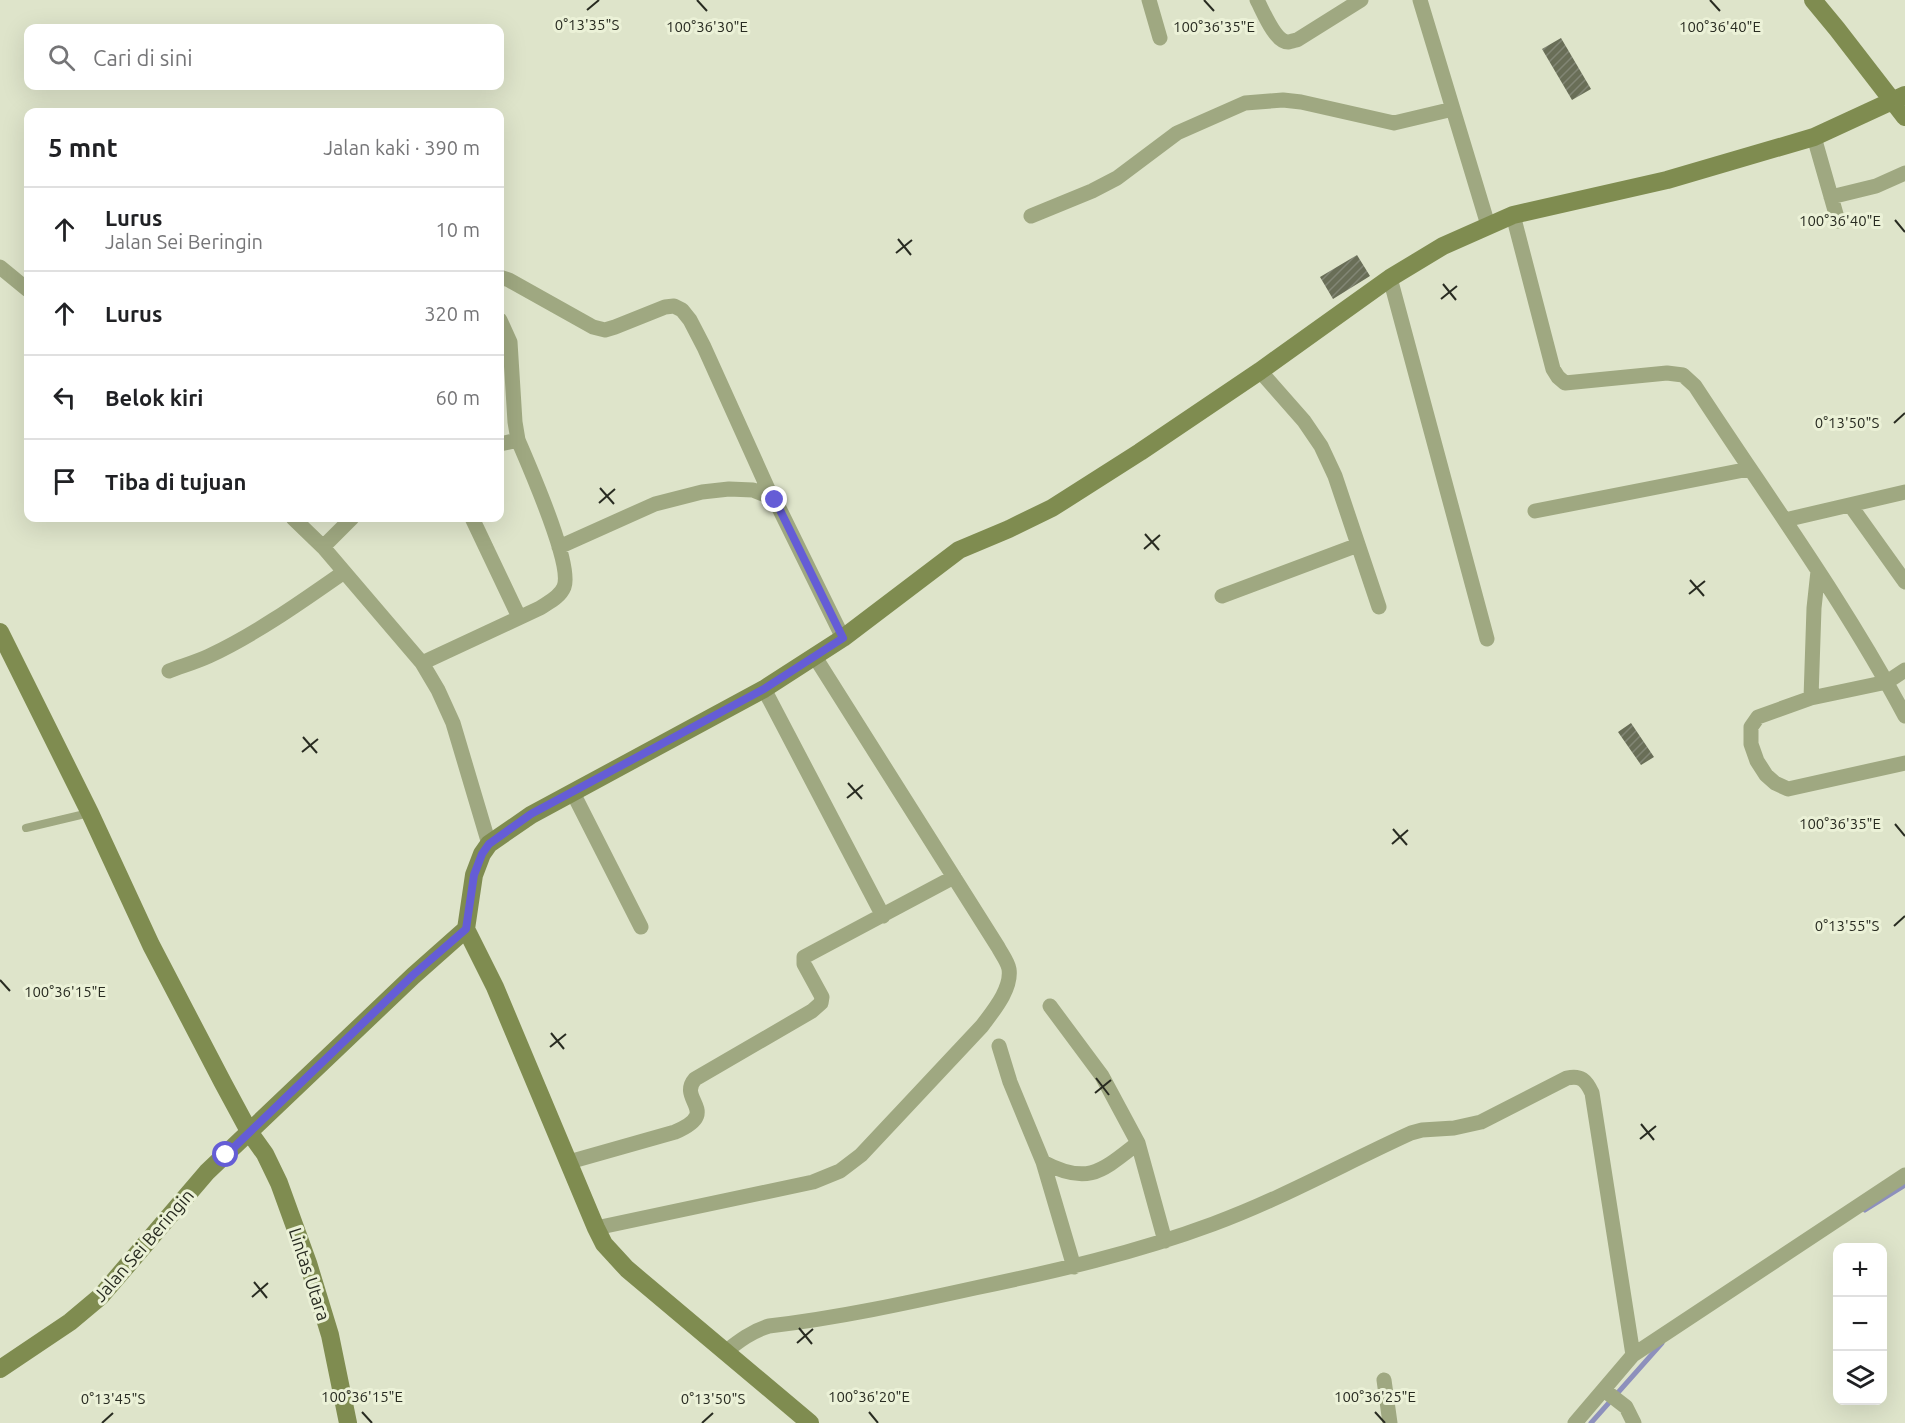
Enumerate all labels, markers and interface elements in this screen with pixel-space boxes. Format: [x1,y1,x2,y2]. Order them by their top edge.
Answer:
text: 0°13'35"S [555,16,619,33]
text: 100°36'30"E [666,18,748,35]
text: 100°36'35"E [1173,18,1255,35]
text: 100°36'40"E [1679,18,1761,35]
search box [24,24,504,90]
icon: search [45,41,78,74]
text: Cari di sini [93,45,193,70]
text: 5 mnt [48,133,118,162]
text: Jalan kaki · 390 m [323,136,480,159]
text: Lurus [105,205,162,230]
text: 100°36'40"E [1799,212,1881,229]
icon: ahead [48,213,81,246]
text: 10 m [436,218,480,241]
text: Jalan Sei Beringin [105,230,263,253]
icon: ahead [48,297,81,330]
text: Lurus [105,301,162,326]
text: 320 m [424,302,480,325]
icon: left [48,381,81,414]
text: Belok kiri [105,385,203,410]
text: 60 m [436,386,480,409]
text: 0°13'50"S [1815,414,1879,431]
icon: arrive [48,465,81,498]
text: Tiba di tujuan [105,469,246,494]
route end [761,486,787,512]
text: 100°36'35"E [1799,815,1881,832]
text: 0°13'55"S [1815,917,1879,934]
text: 100°36'15"E [24,983,106,1000]
route start [212,1141,238,1167]
street label: Jalan Sei Beringin [89,1185,197,1305]
street label: Lintas Utara [286,1225,334,1323]
map controls [1833,1243,1887,1405]
button: + [1833,1243,1887,1297]
button: − [1833,1297,1887,1351]
button: layers [1833,1351,1887,1405]
text: 100°36'15"E [321,1388,403,1405]
text: 100°36'20"E [828,1388,910,1405]
text: 100°36'25"E [1334,1388,1416,1405]
text: 0°13'45"S [81,1390,145,1407]
text: 0°13'50"S [681,1390,745,1407]

